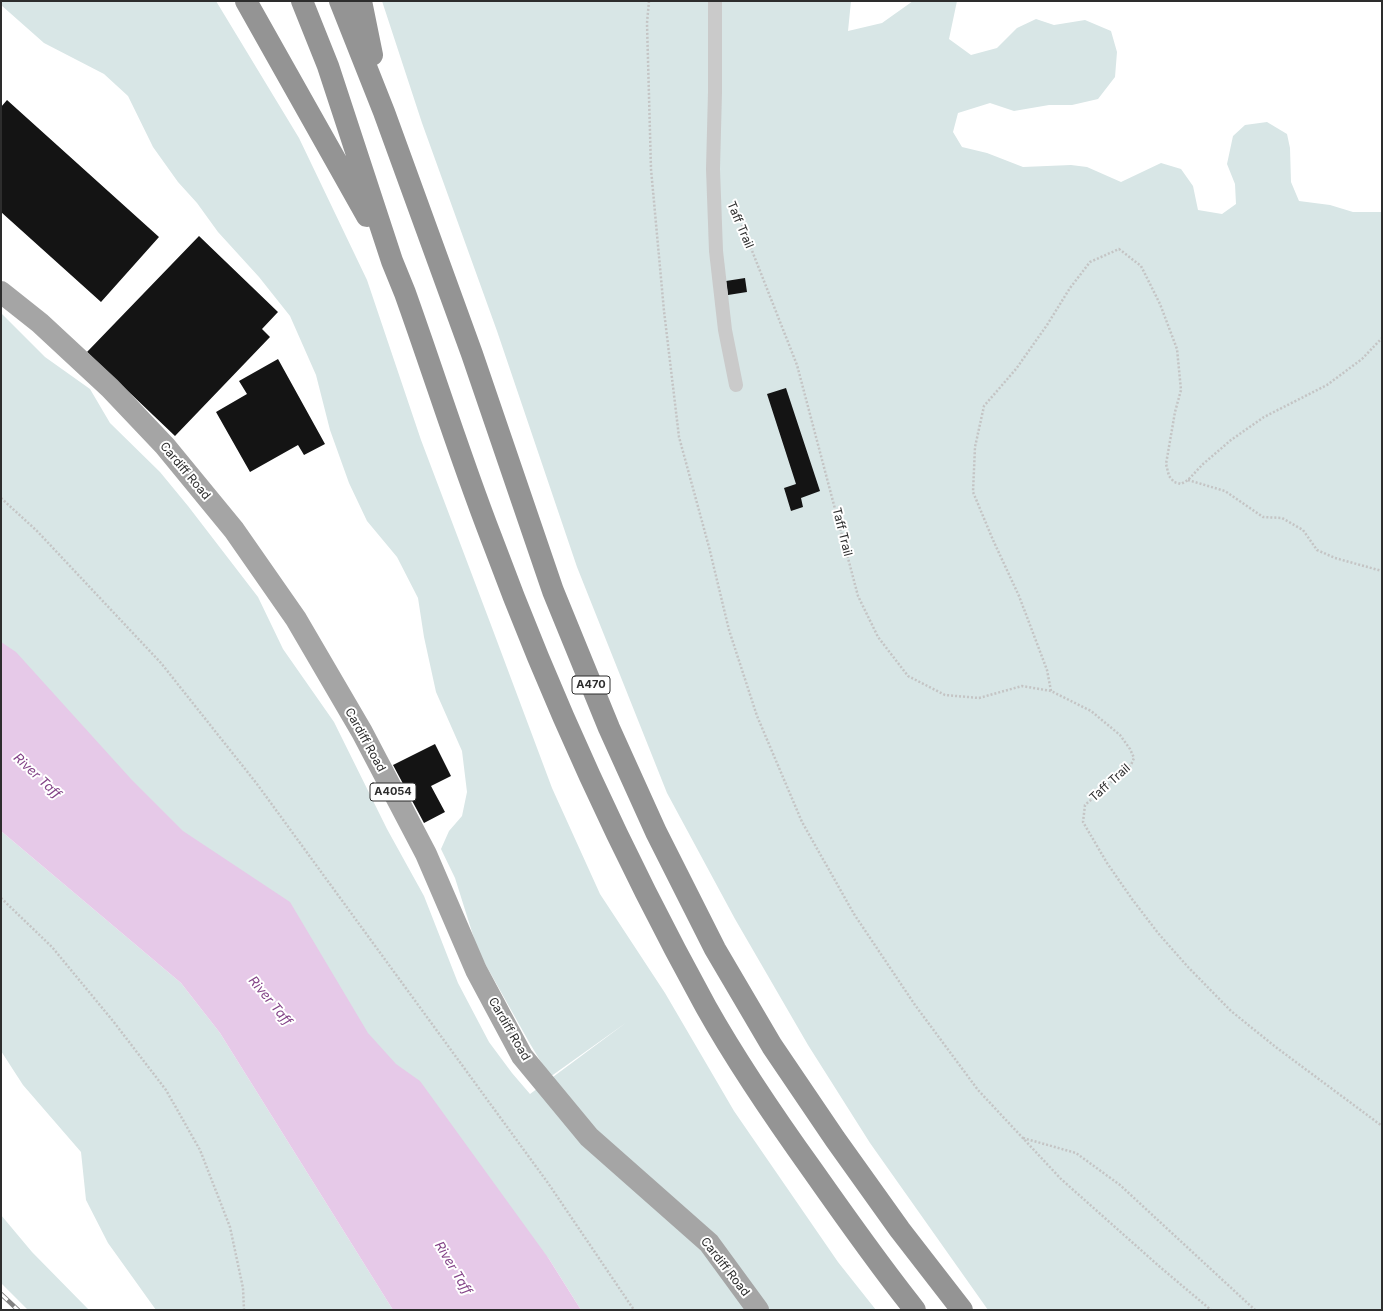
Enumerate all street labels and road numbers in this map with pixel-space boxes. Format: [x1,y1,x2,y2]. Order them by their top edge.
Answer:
street label: Taff Trail [724,199,756,251]
street label: Cardiff Road [157,439,213,503]
street label: Taff Trail [829,506,855,558]
road number: A470 [572,676,610,694]
street label: Cardiff Road [342,706,388,774]
street label: Taff Trail [1087,761,1133,805]
road number: A4054 [370,783,416,801]
street label: Cardiff Road [485,995,533,1063]
street label: Cardiff Road [698,1235,752,1299]

